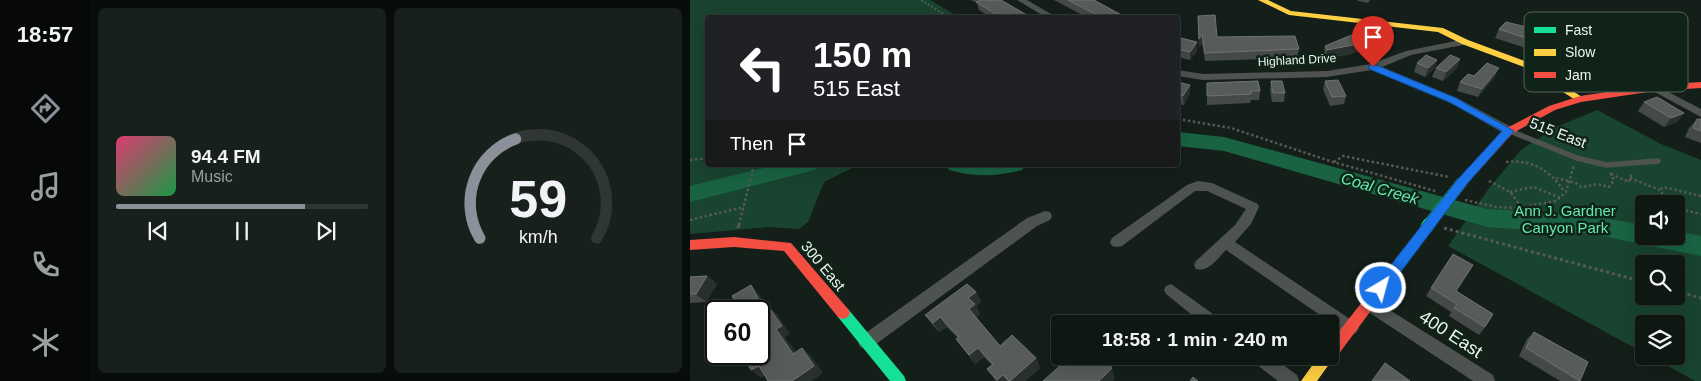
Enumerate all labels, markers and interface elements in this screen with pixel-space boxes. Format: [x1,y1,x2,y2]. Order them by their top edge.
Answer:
legend [1524,12,1688,92]
pin [1352,16,1394,67]
text: 18:57 [17,22,73,47]
text: Fast [1565,22,1592,38]
icon: arrive [1359,23,1387,51]
icon: left [730,35,795,100]
text: 150 m [813,35,912,74]
text: Slow [1565,44,1596,60]
street label: Highland Drive [1257,51,1337,69]
text: Jam [1565,67,1591,83]
text: 515 East [813,76,900,101]
icon: directions [28,91,63,126]
street label: 515 East [1527,114,1590,151]
icon: arrive [783,130,811,158]
text: Then [730,133,773,154]
text: 94.4 FM [191,146,261,167]
text: Music [191,168,233,185]
icon: music [28,169,63,204]
water label: Coal Creek [1339,169,1422,208]
text: 59 [509,170,567,228]
map controls [1635,195,1685,365]
button: sound [1635,195,1685,245]
park label: Ann J. Gardner Canyon Park [1514,202,1616,236]
icon: previous [144,217,172,245]
icon: pause [228,217,256,245]
icon: next [312,217,340,245]
text: km/h [519,227,557,247]
street label: 300 East [798,238,849,294]
icon: phone [28,247,63,282]
button: search [1635,255,1685,305]
position arrow [1354,261,1406,313]
speed limit sign: 60 [705,300,770,365]
street label: 400 East [1416,306,1486,362]
button: layers [1635,315,1685,365]
icon: climate [28,325,63,360]
text: 18:58 · 1 min · 240 m [1102,329,1288,350]

